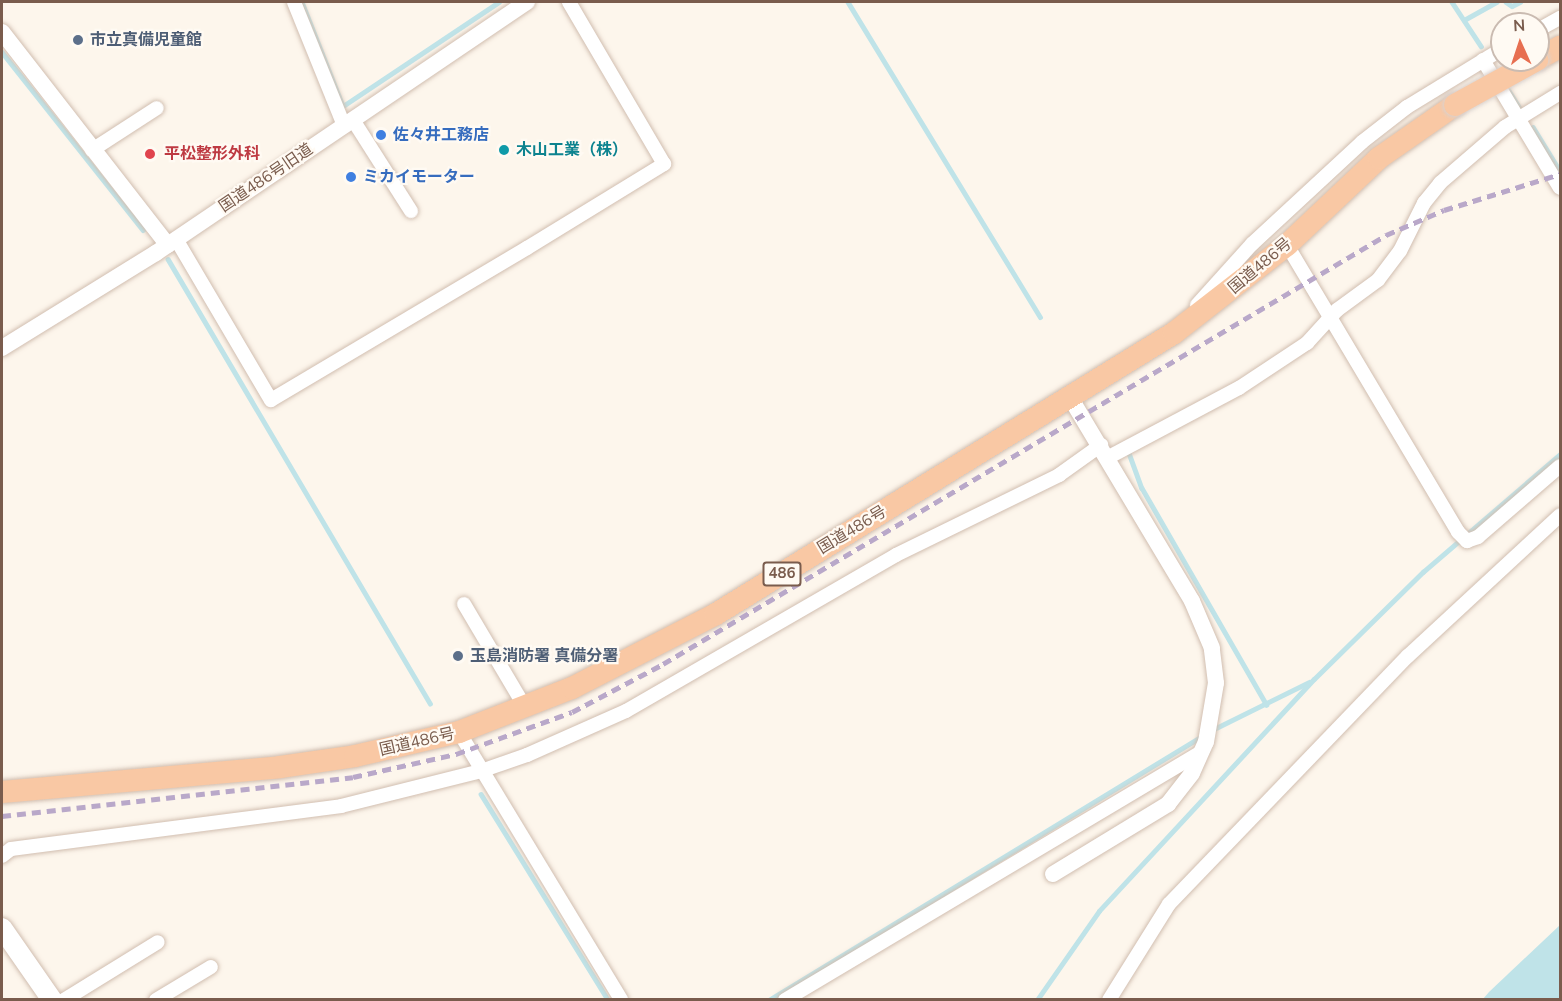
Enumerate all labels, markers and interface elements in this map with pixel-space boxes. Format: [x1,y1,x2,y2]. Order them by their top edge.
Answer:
north arrow [1490,12,1550,72]
text: N [1513,15,1526,37]
place label: 市立真備児童館 [90,30,202,50]
marker: 市立真備児童館 [71,33,85,47]
place label: 佐々井工務店 [393,125,489,145]
marker: 佐々井工務店 [374,128,388,142]
street label: 国道486号旧道 [216,140,316,216]
place label: 木山工業（株） [516,140,628,160]
marker: 木山工業（株） [497,143,511,157]
place label: 平松整形外科 [164,144,260,164]
marker: 平松整形外科 [141,145,159,163]
place label: ミカイモーター [363,167,475,187]
marker: ミカイモーター [344,170,358,184]
street label: 国道486号 [1224,234,1296,298]
street label: 国道486号 [814,502,890,558]
road number: 486 [762,562,802,586]
place label: 玉島消防署 真備分署 [470,646,618,666]
marker: 玉島消防署 真備分署 [451,649,465,663]
street label: 国道486号 [377,724,457,760]

